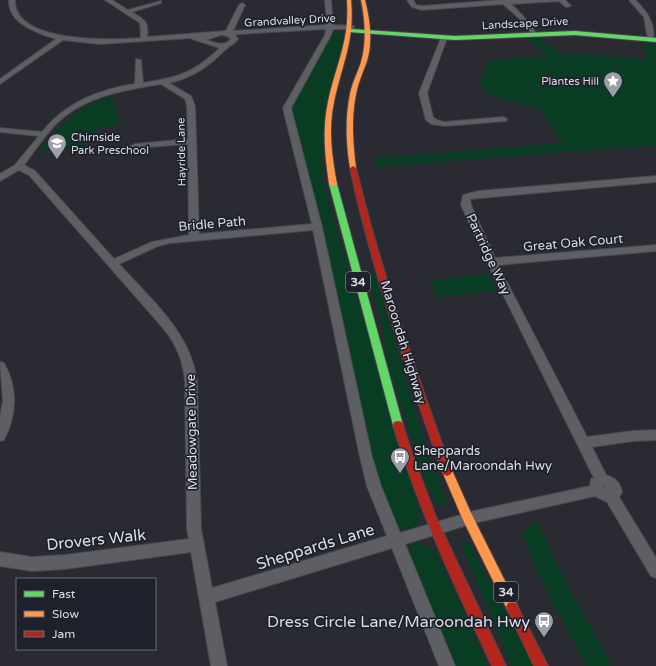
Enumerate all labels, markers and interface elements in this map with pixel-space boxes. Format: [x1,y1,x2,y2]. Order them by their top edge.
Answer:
street label: Grandvalley Drive [244,12,336,29]
street label: Landscape Drive [481,15,569,32]
place icon: Plantes Hill [602,70,624,98]
place label: Plantes Hill [541,75,599,88]
street label: Hayride Lane [174,118,189,186]
place label: Chirnside Park Preschool [71,131,149,157]
school or university icon: Chirnside Park Preschool [46,132,68,160]
street label: Partridge Way [462,211,514,298]
street label: Bridle Path [178,213,247,235]
street label: Great Oak Court [522,231,624,255]
road number: 34 [346,272,370,292]
street label: Maroondah Highway [377,279,429,406]
street label: Meadowgate Drive [183,374,201,490]
place label: Sheppards Lane/Maroondah Hwy [414,443,552,474]
bus stop icon: Sheppards Lane/Maroondah Hwy [389,446,411,474]
street label: Sheppards Lane [254,519,377,574]
street label: Drovers Walk [45,525,147,555]
legend [16,578,156,650]
road number: 34 [494,582,518,602]
text: Fast [52,587,76,601]
text: Slow [52,607,79,621]
bus stop icon: Dress Circle Lane/Maroondah Hwy [533,610,555,638]
place label: Dress Circle Lane/Maroondah Hwy [267,612,530,632]
text: Jam [52,627,75,641]

